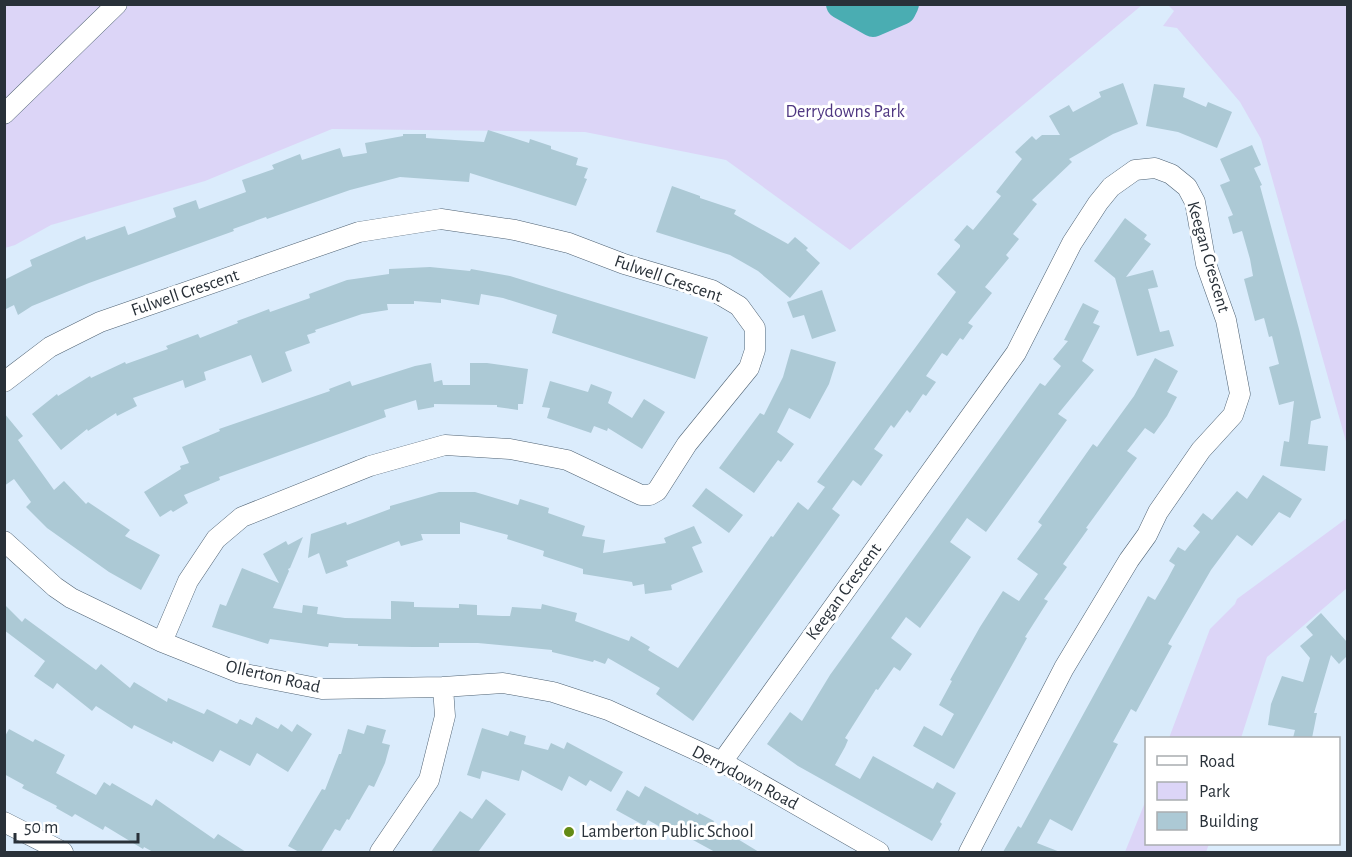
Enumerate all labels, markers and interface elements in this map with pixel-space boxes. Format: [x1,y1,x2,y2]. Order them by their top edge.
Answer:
park label: Derrydowns Park [785,103,905,121]
street label: Keegan Crescent [1184,199,1233,315]
street label: Fulwell Crescent [612,252,724,306]
street label: Fulwell Crescent [129,266,241,320]
street label: Keegan Crescent [803,540,885,644]
street label: Ollerton Road [224,657,322,697]
legend [1145,737,1340,845]
street label: Derrydown Road [689,743,801,813]
text: Road [1199,753,1235,771]
text: Park [1199,783,1231,801]
scale bar [15,806,138,844]
text: Building [1199,813,1259,831]
text: 50 m [24,819,58,837]
place label: Lamberton Public School [581,823,754,841]
marker: Lamberton Public School [562,825,576,839]

